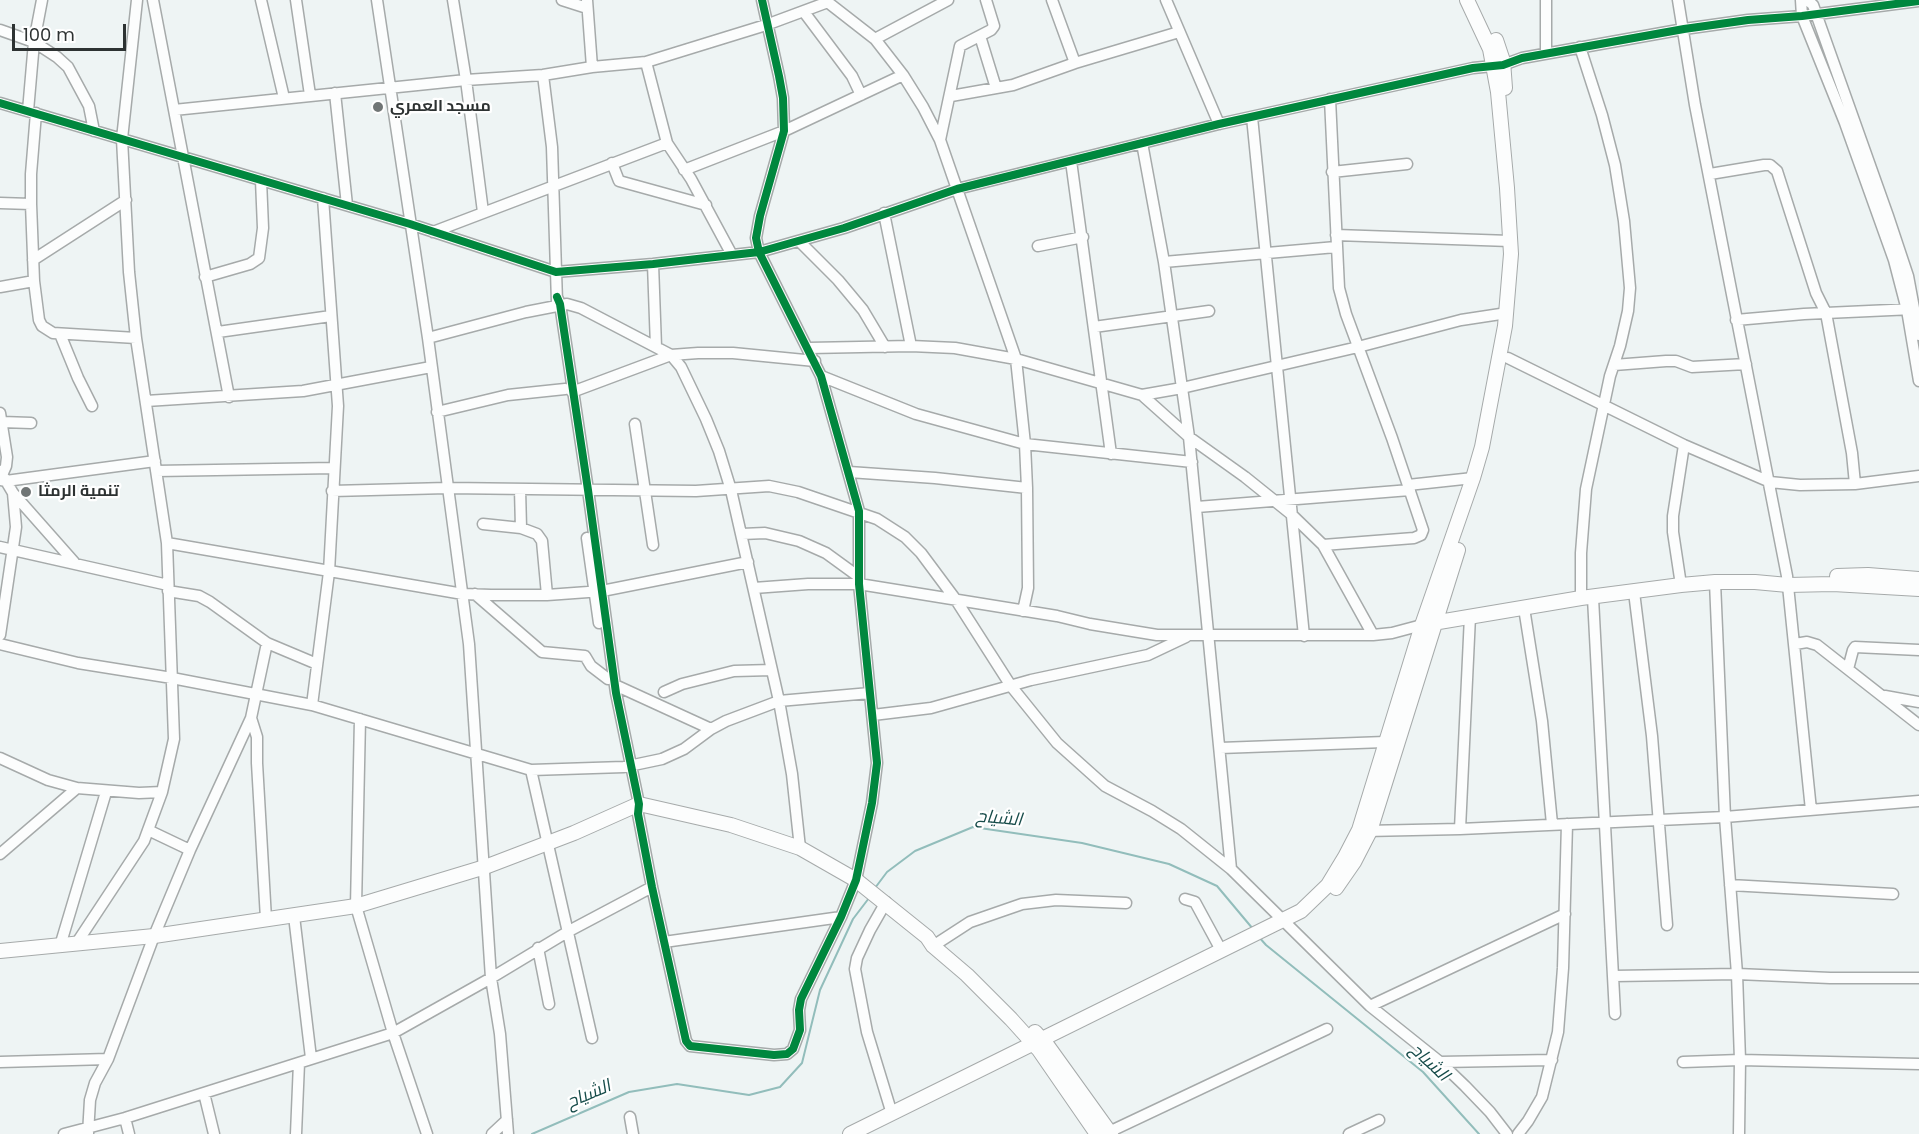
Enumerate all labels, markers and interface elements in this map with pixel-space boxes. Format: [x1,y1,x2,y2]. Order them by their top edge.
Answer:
scale bar [15,12,129,50]
text: 100 m [23,22,75,47]
place label: مسجد العمري [390,97,491,117]
marker: مسجد العمري [371,100,385,114]
place label: تنمية الرمثا [38,482,119,502]
marker: تنمية الرمثا [19,485,33,499]
water label: الشياح [975,806,1023,832]
water label: الشياح [1405,1039,1453,1087]
water label: الشياح [563,1076,615,1114]

